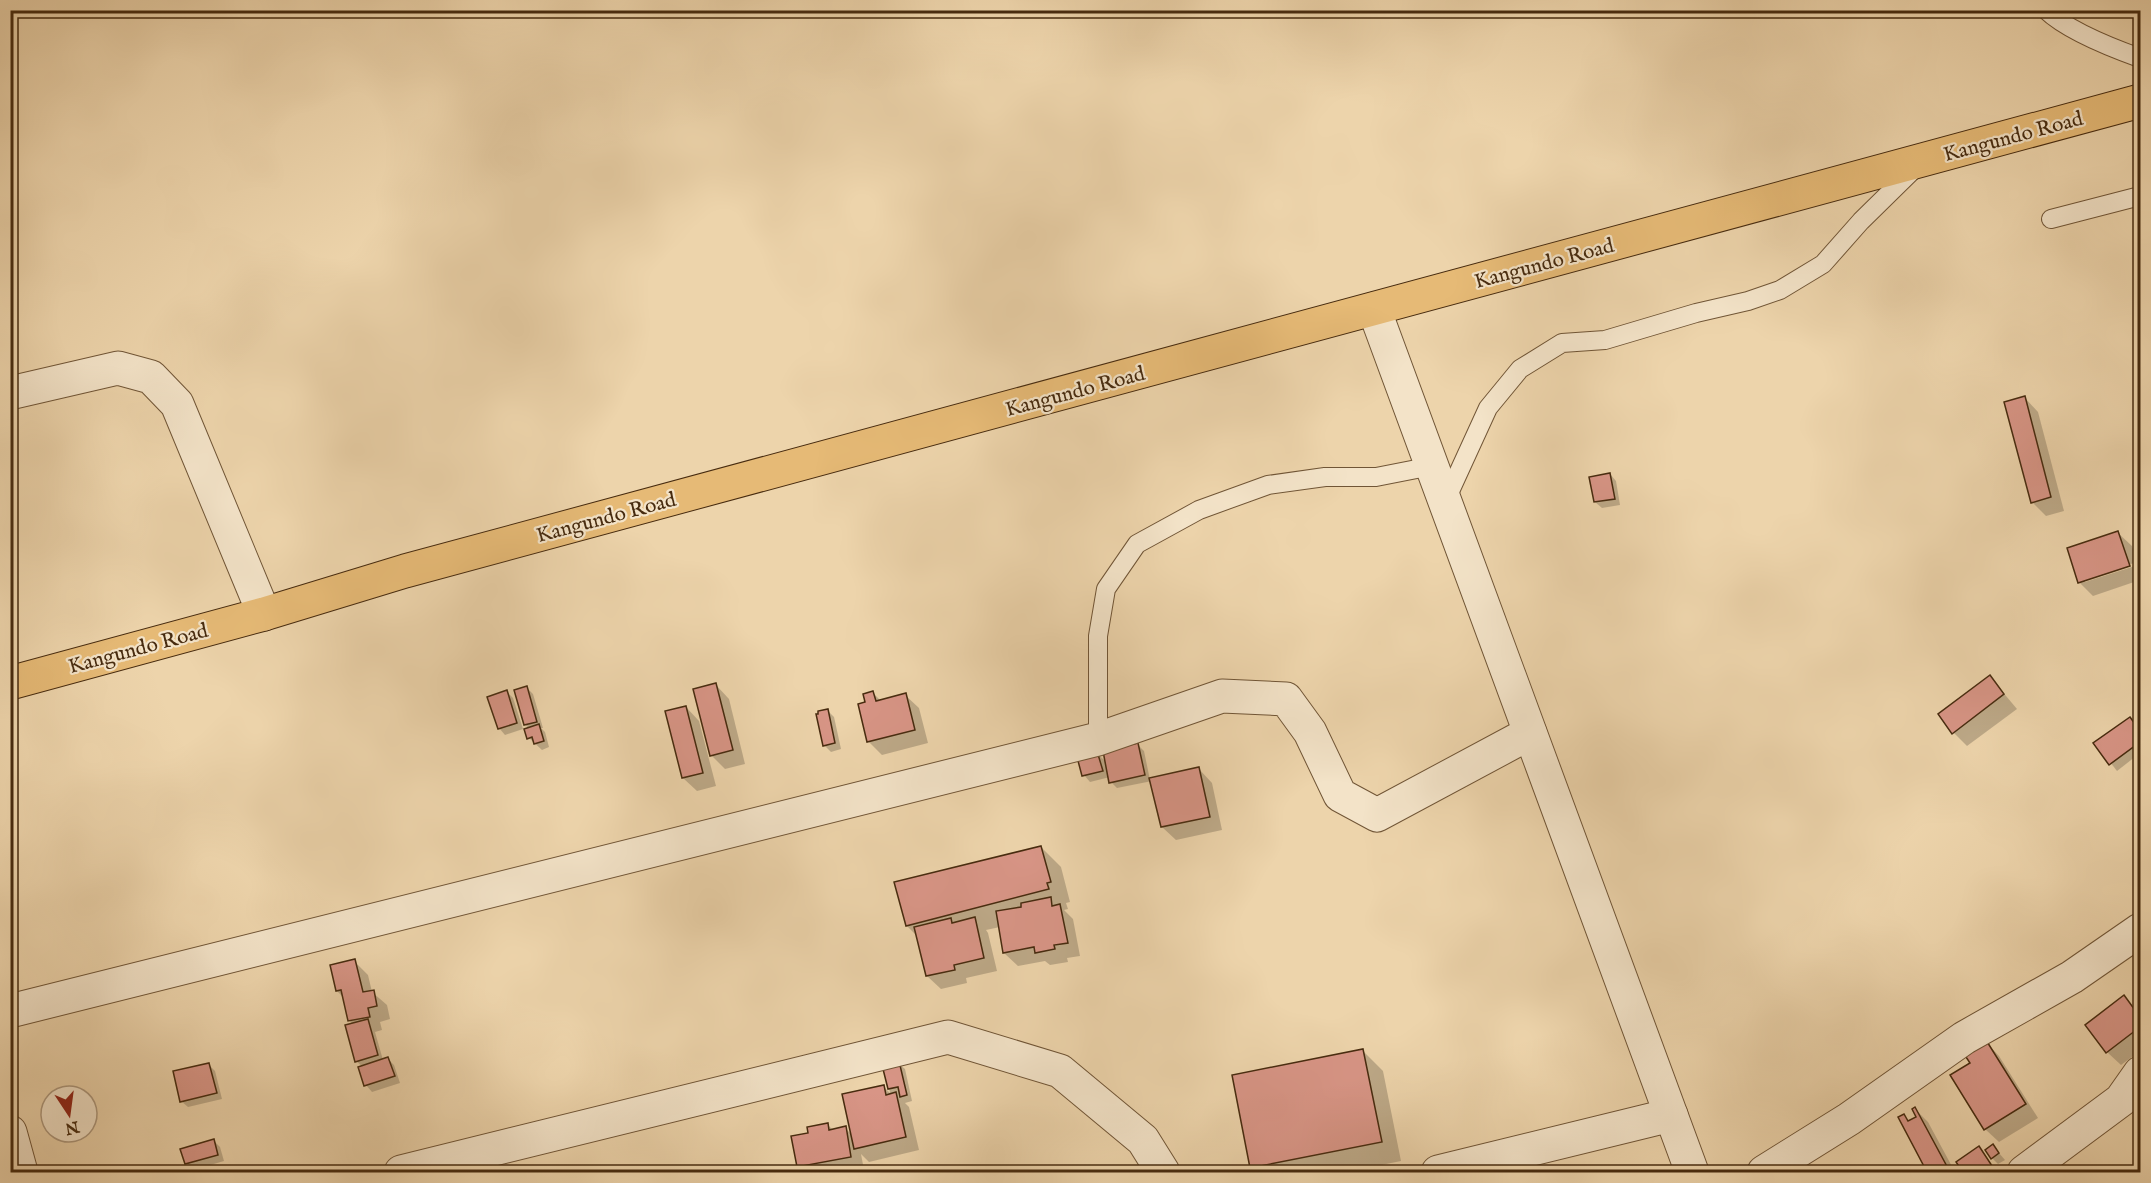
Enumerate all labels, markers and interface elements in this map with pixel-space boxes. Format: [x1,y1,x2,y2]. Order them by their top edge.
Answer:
street label: Kangundo Road [1941,106,2087,169]
street label: Kangundo Road [1472,233,1618,296]
street label: Kangundo Road [1003,361,1149,424]
street label: Kangundo Road [534,487,680,550]
street label: Kangundo Road [66,618,212,681]
north arrow [39,1084,99,1144]
text: N [63,1115,82,1138]

